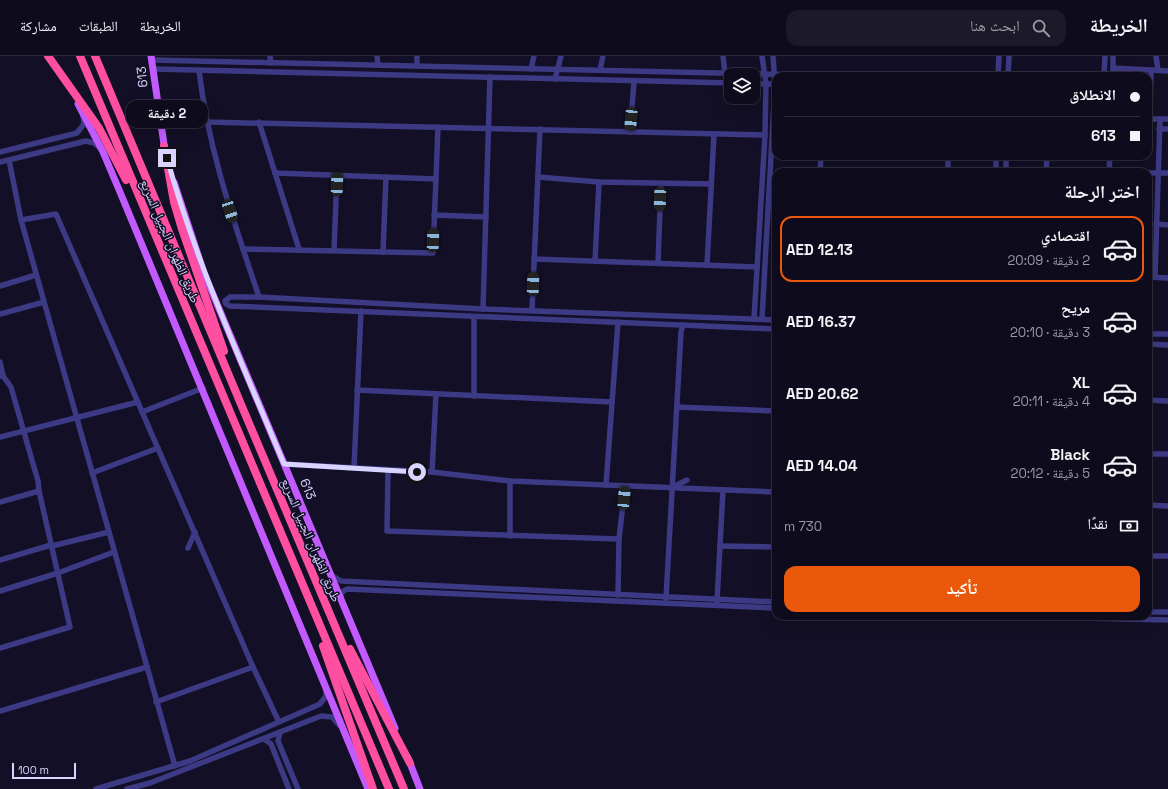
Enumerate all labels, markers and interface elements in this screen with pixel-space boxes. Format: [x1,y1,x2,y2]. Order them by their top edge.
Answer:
search box [786,10,1066,46]
text: الخريطة [1090,13,1148,38]
text: ابحث هنا [970,16,1020,35]
text: مشاركة [20,17,57,35]
text: الطبقات [79,17,118,35]
text: الخريطة [140,17,181,35]
icon: search [1030,17,1052,39]
street label: 613 [132,65,152,88]
map controls [724,68,760,104]
button: layers [724,68,760,104]
text: الانطلاق [1070,85,1116,104]
callout: 2 دقيقة [126,100,208,128]
text: 2 دقيقة [148,105,186,122]
car [624,107,638,131]
text: 613 [1091,126,1116,145]
route end [158,149,176,167]
car [331,172,343,196]
street label: طريق الظهران الجبيل السريع [135,177,204,306]
text: اختر الرحلة [1064,180,1140,203]
car [654,187,666,211]
car [221,198,239,224]
text: اقتصادي [1041,226,1090,245]
car [427,228,439,252]
icon: car [1102,231,1138,267]
text: AED 12.13 [786,240,853,259]
text: 2 دقيقة · 20:09 [1008,252,1090,269]
car [527,272,539,296]
text: مريح [1061,298,1090,317]
icon: car [1102,303,1138,339]
text: AED 16.37 [786,312,856,331]
text: 3 دقيقة · 20:10 [1010,324,1090,341]
text: XL [1072,373,1090,392]
icon: car [1102,375,1138,411]
text: AED 20.62 [786,384,859,403]
text: 4 دقيقة · 20:11 [1013,393,1090,410]
text: Black [1050,445,1090,464]
icon: car [1102,447,1138,483]
text: AED 14.04 [786,456,858,475]
route start [408,463,426,481]
text: 5 دقيقة · 20:12 [1011,465,1090,482]
street label: طريق الظهران الجبيل السريع [276,476,345,605]
street label: 613 [296,476,320,502]
car [617,486,631,510]
text: نقدًا [1087,514,1108,533]
icon: cash [1118,515,1140,537]
text: 730 m [784,518,822,535]
button: تأكيد [784,566,1140,612]
scale bar [12,761,76,780]
text: 100 m [18,763,49,777]

